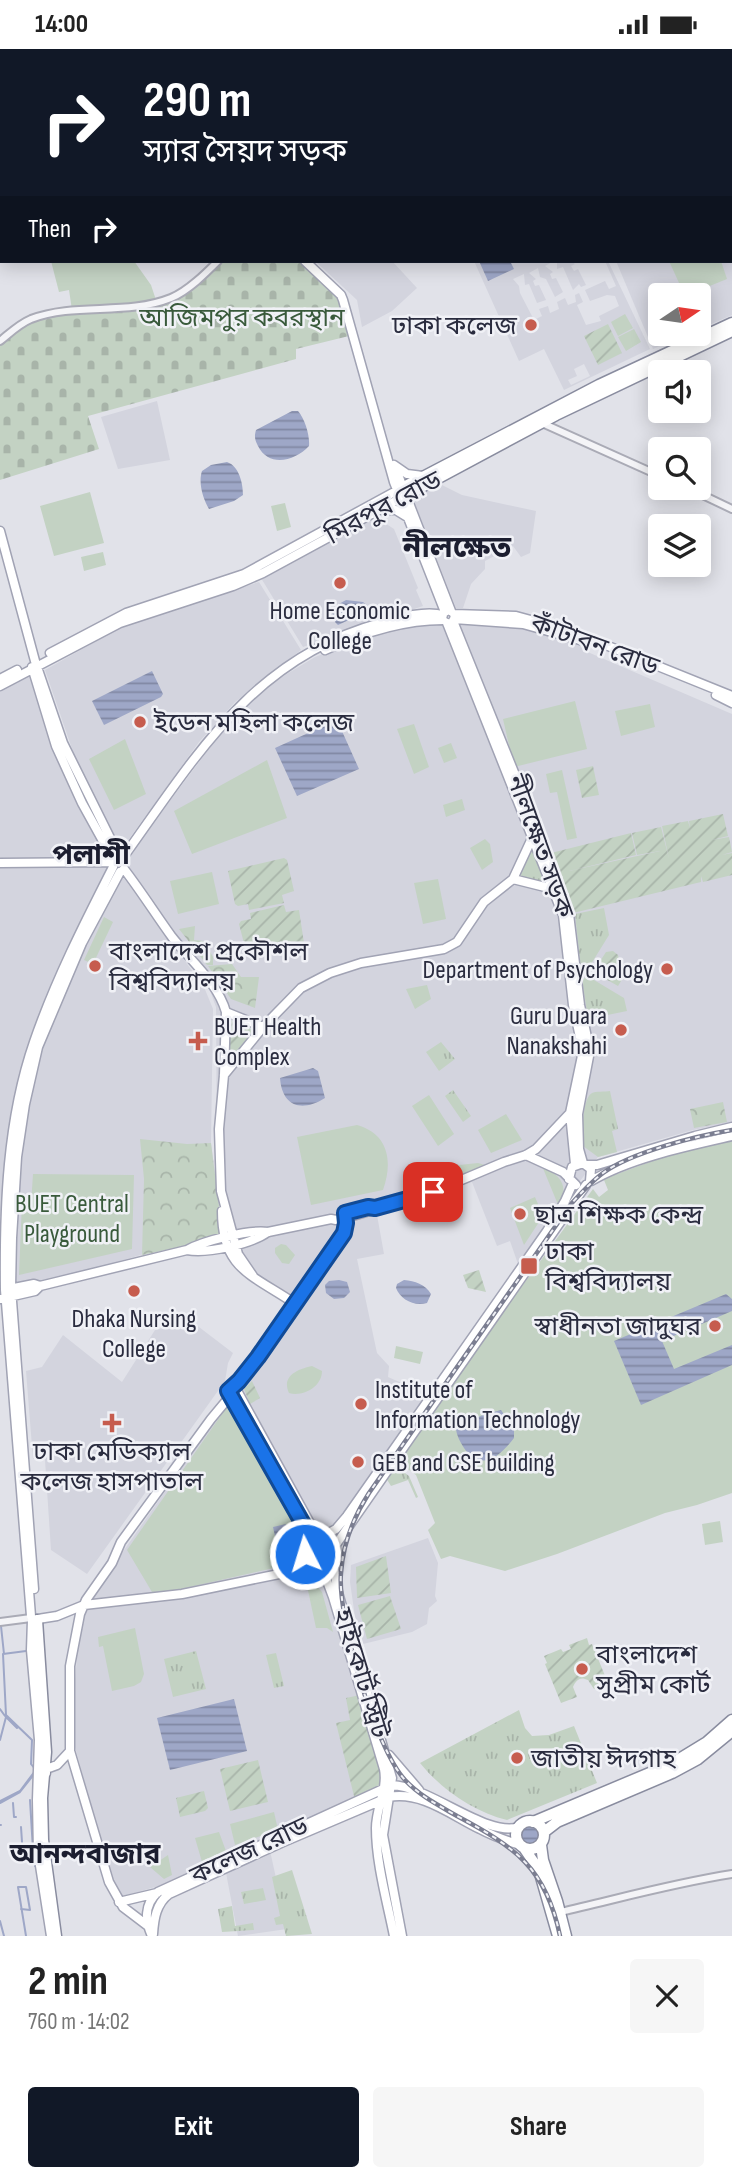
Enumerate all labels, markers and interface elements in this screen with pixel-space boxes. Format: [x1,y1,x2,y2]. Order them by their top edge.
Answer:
text: 14:00 [35,9,88,40]
text: 290 m [143,72,251,131]
icon: right [28,77,119,168]
text: স্যার সৈয়দ সড়ক [143,132,347,171]
icon: right [85,210,123,248]
text: Then [28,214,71,245]
north arrow [648,283,710,347]
map controls [648,283,711,577]
park label: আজিমপুর কবরস্থান [138,303,345,334]
place label: ঢাকা কলেজ [391,311,518,342]
marker: ঢাকা কলেজ [523,317,539,333]
button: sound [648,360,711,423]
button: search [648,437,711,500]
street label: মিরপুর রোড [320,465,447,552]
button: layers [648,514,711,577]
district label: নীলক্ষেত [402,529,512,566]
marker: Home Economic College [332,575,348,591]
place label: Home Economic College [270,596,410,657]
street label: কাঁটাবন রোড [525,607,663,683]
place label: ইডেন মহিলা কলেজ [153,708,355,739]
marker: ইডেন মহিলা কলেজ [132,714,148,730]
street label: নীলক্ষেত সড়ক [499,770,580,923]
district label: পলাশী [52,838,131,872]
place label: বাংলাদেশ প্রকৌশল বিশ্ববিদ্যালয় [108,937,309,998]
place label: Department of Psychology [423,955,653,986]
marker: বাংলাদেশ প্রকৌশল বিশ্ববিদ্যালয় [87,958,103,974]
marker: Department of Psychology [659,961,675,977]
place label: Guru Duara Nanakshahi [507,1001,607,1062]
place label: BUET Health Complex [214,1012,321,1073]
marker: Guru Duara Nanakshahi [613,1022,629,1038]
marker: BUET Health Complex [188,1031,208,1051]
pin [403,1162,463,1222]
icon: arrive [414,1173,452,1211]
park label: BUET Central Playground [15,1189,129,1250]
place label: ছাত্র শিক্ষক কেন্দ্র [533,1200,703,1231]
marker: ছাত্র শিক্ষক কেন্দ্র [512,1206,528,1222]
place label: ঢাকা বিশ্ববিদ্যালয় [544,1237,672,1298]
marker: ঢাকা বিশ্ববিদ্যালয় [519,1256,539,1276]
marker: Dhaka Nursing College [126,1283,142,1299]
place label: Dhaka Nursing College [72,1304,196,1365]
place label: স্বাধীনতা জাদুঘর [533,1312,702,1343]
marker: স্বাধীনতা জাদুঘর [707,1318,723,1334]
place label: Institute of Information Technology [375,1375,580,1436]
marker: Institute of Information Technology [353,1396,369,1412]
marker: ঢাকা মেডিক্যাল কলেজ হাসপাতাল [102,1413,122,1433]
place label: ঢাকা মেডিক্যাল কলেজ হাসপাতাল [20,1437,204,1498]
place label: GEB and CSE building [372,1448,555,1479]
marker: GEB and CSE building [350,1454,366,1470]
position arrow [268,1517,342,1591]
street label: হাইকোর্ট স্ট্রিট [326,1603,397,1743]
place label: বাংলাদেশ সুপ্রীম কোর্ট [595,1640,711,1701]
marker: বাংলাদেশ সুপ্রীম কোর্ট [574,1661,590,1677]
place label: জাতীয় ঈদগাহ [530,1744,677,1775]
marker: জাতীয় ঈদগাহ [509,1750,525,1766]
street label: কলেজ রোড [185,1810,314,1893]
district label: আনন্দবাজার [9,1838,161,1871]
text: 2 min [28,1956,108,2007]
button: close [630,1959,704,2033]
text: 760 m · 14:02 [28,2008,130,2036]
button: Exit [28,2087,359,2167]
button: Share [373,2087,704,2167]

